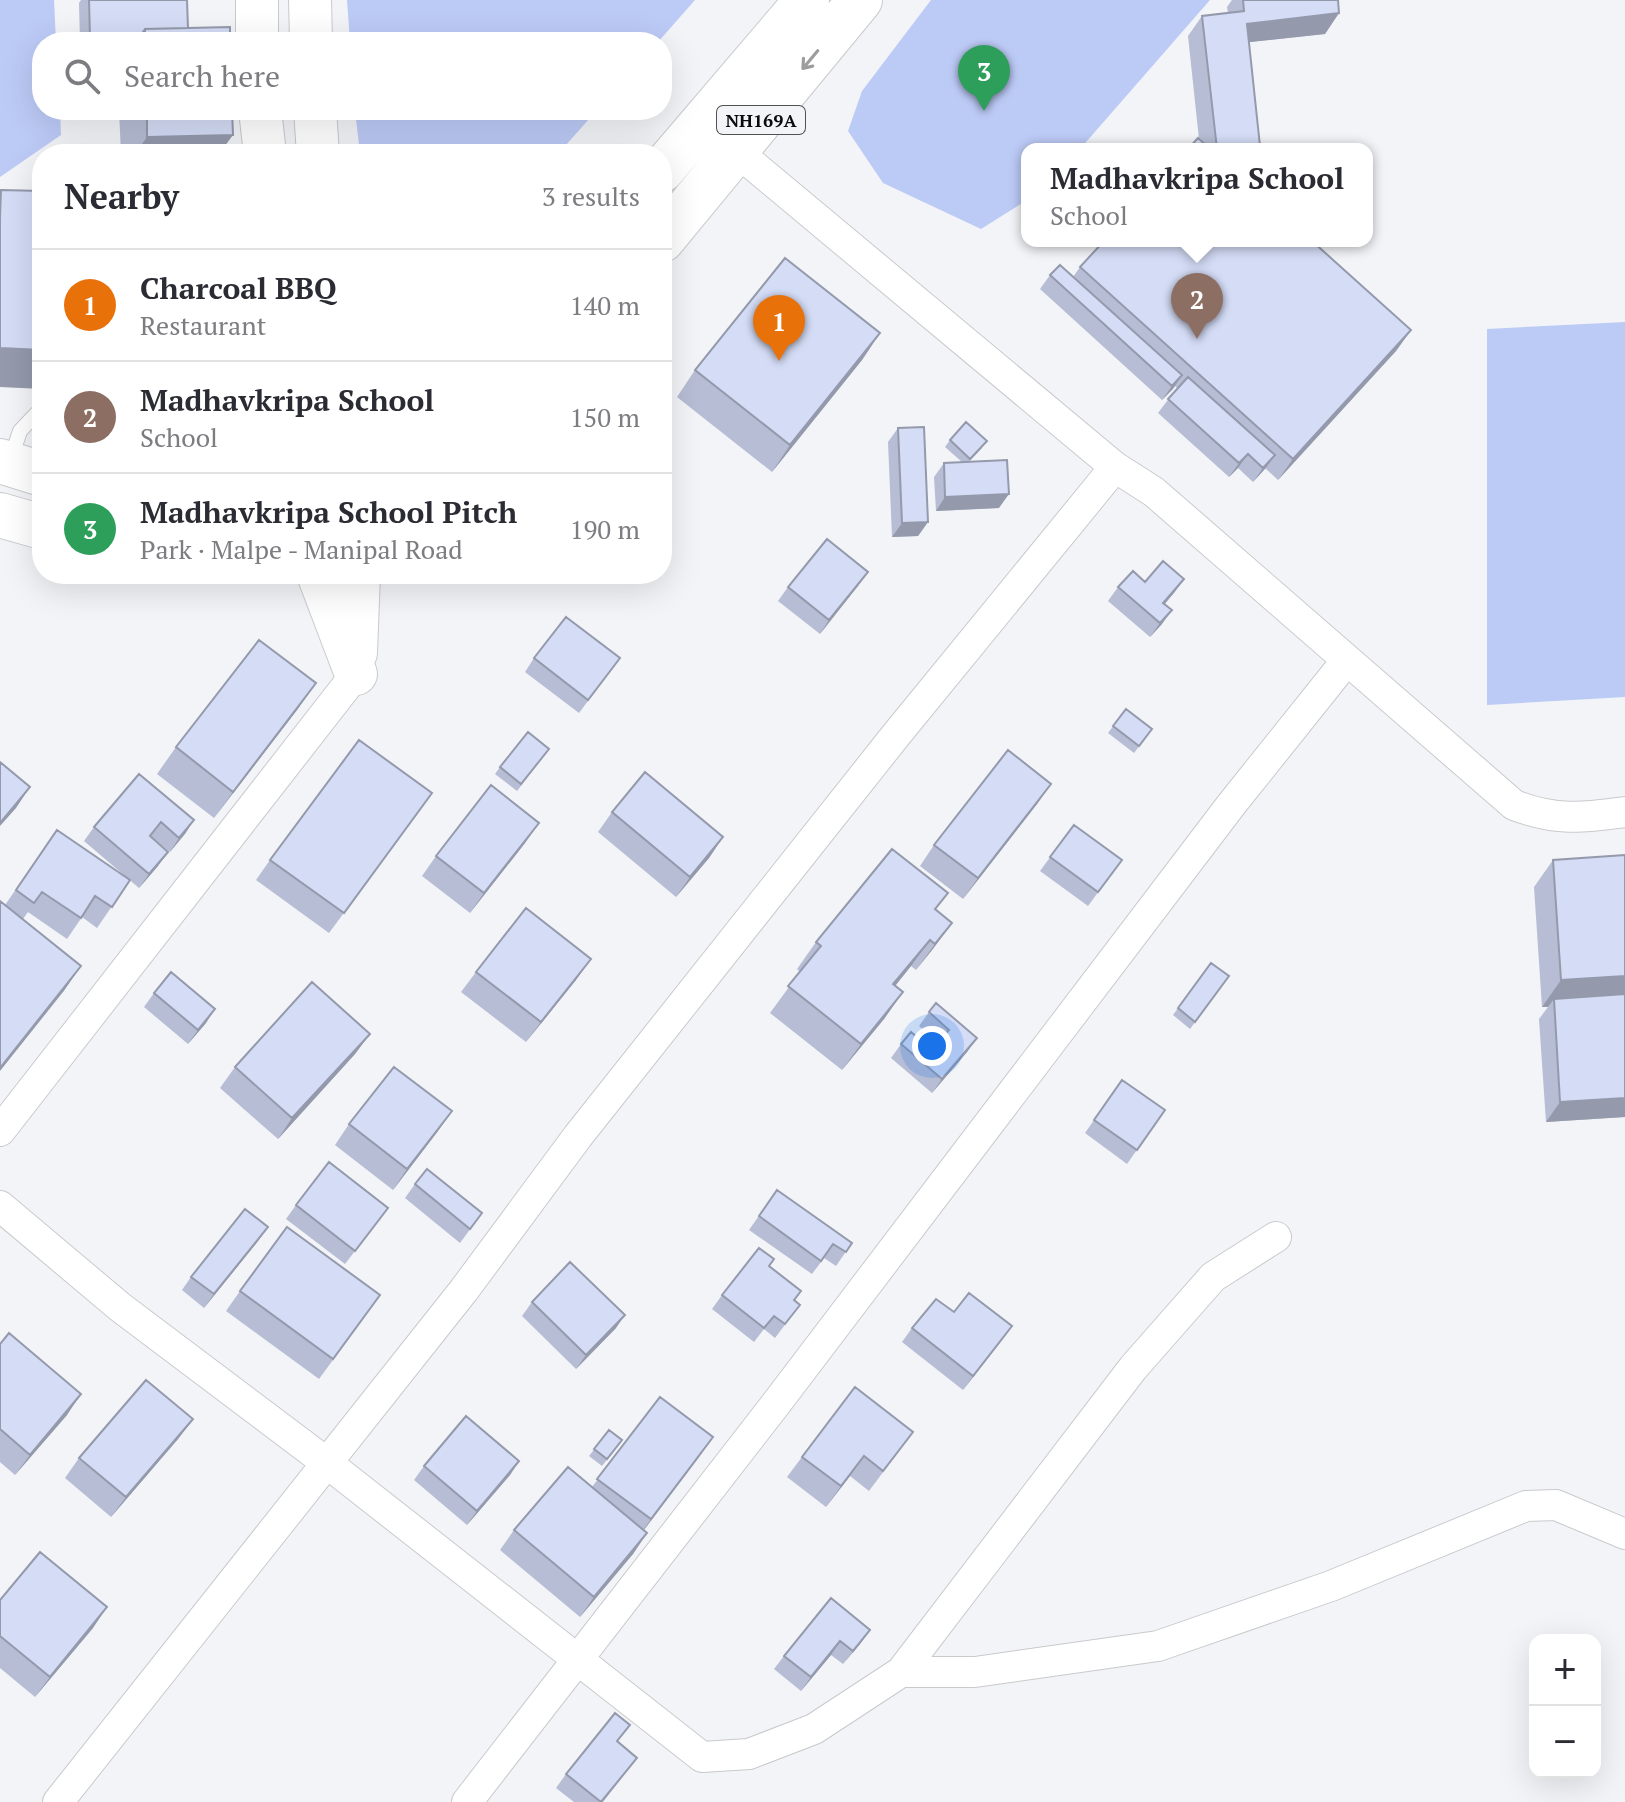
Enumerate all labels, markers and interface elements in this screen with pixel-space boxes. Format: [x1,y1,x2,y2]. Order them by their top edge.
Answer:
search box [32,32,672,120]
pin: 3 [958,45,1010,111]
one-way arrow [801,49,819,70]
icon: search [60,54,104,98]
text: Search here [124,56,280,96]
road number: NH169A [717,106,805,134]
popup [1021,143,1373,247]
text: Madhavkripa School [1050,158,1344,198]
text: Nearby [64,174,179,219]
text: 3 results [542,179,640,213]
text: School [1050,198,1128,232]
text: Charcoal BBQ [140,268,337,308]
pin: 2 [1171,273,1223,339]
text: 1 [83,288,97,322]
text: 140 m [570,288,640,322]
pin: 1 [753,295,805,361]
text: Restaurant [140,308,266,342]
text: Madhavkripa School [140,380,434,420]
text: 2 [83,400,97,434]
text: 150 m [570,400,640,434]
text: School [140,420,218,454]
text: Madhavkripa School Pitch [140,492,517,532]
text: 3 [83,512,97,546]
text: 190 m [570,512,640,546]
text: Park · Malpe - Manipal Road [140,532,463,566]
your location [912,1026,952,1066]
map controls [1529,1634,1601,1778]
button: + [1529,1634,1601,1706]
button: − [1529,1706,1601,1778]

